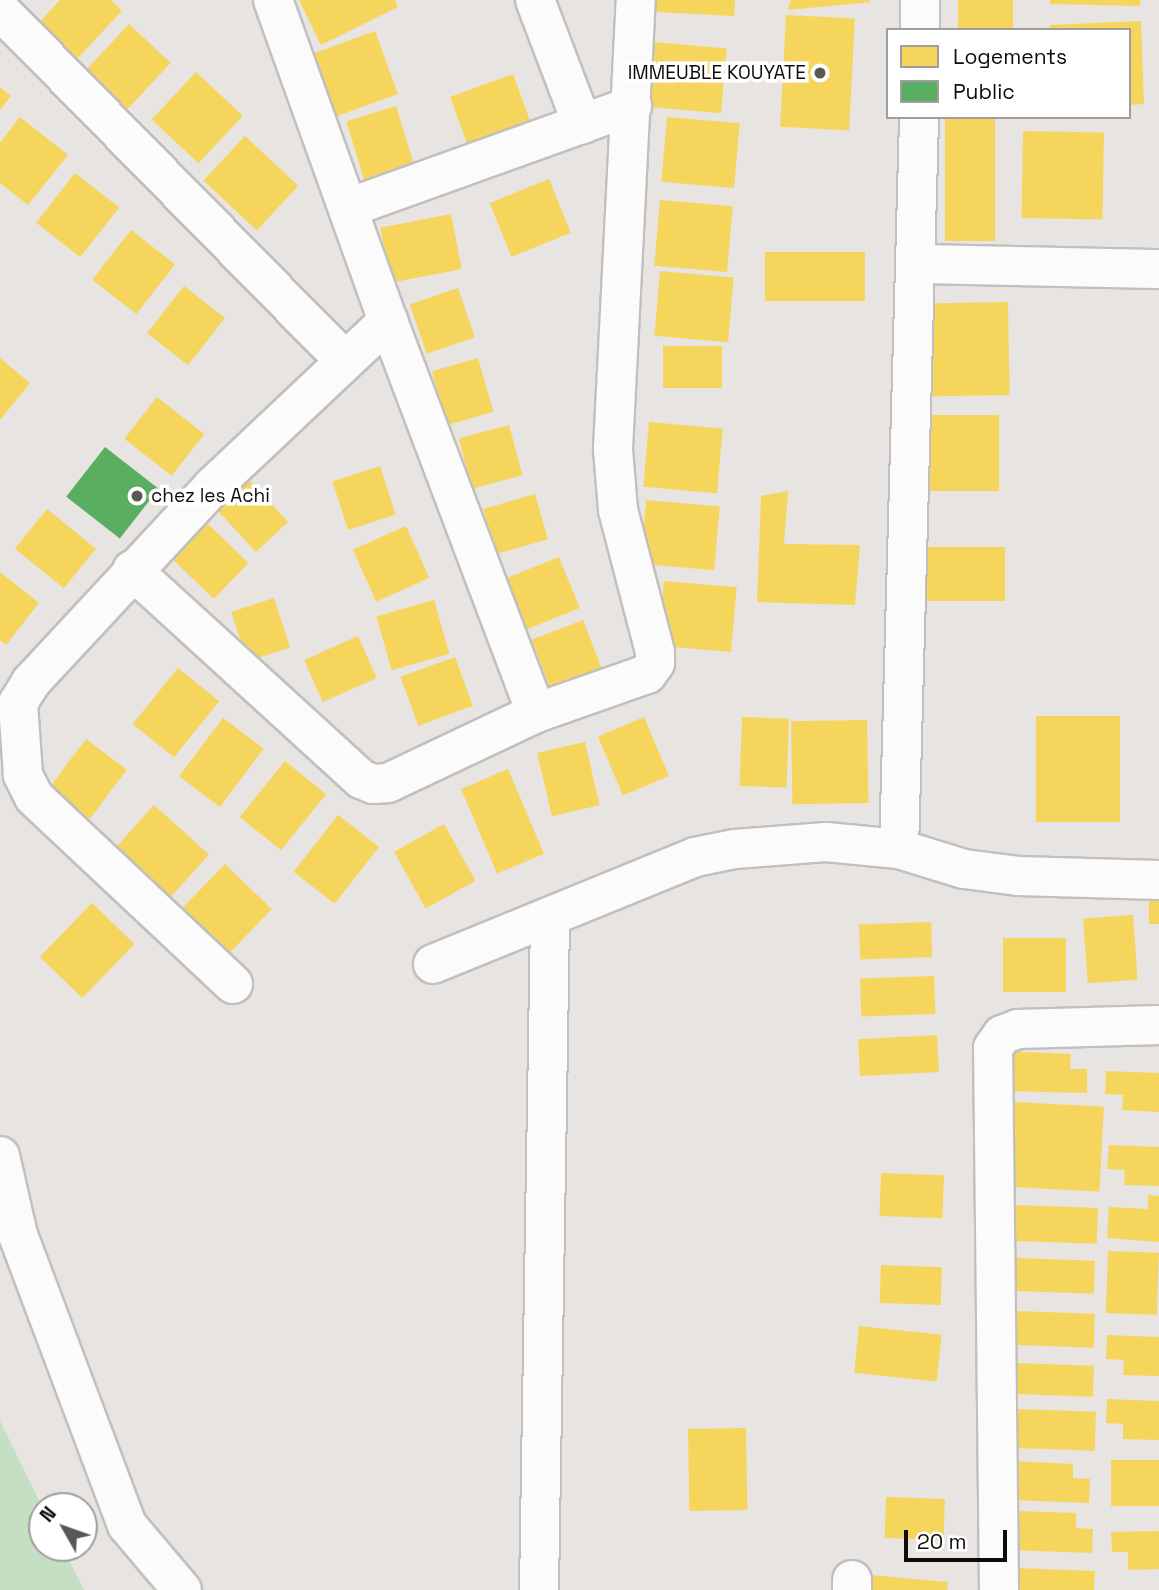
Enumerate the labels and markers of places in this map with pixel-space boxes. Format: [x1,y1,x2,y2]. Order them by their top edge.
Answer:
place label: IMMEUBLE KOUYATE [628,62,806,84]
marker: IMMEUBLE KOUYATE [812,65,828,81]
place label: chez les Achi [151,485,270,507]
marker: chez les Achi [129,488,145,504]

